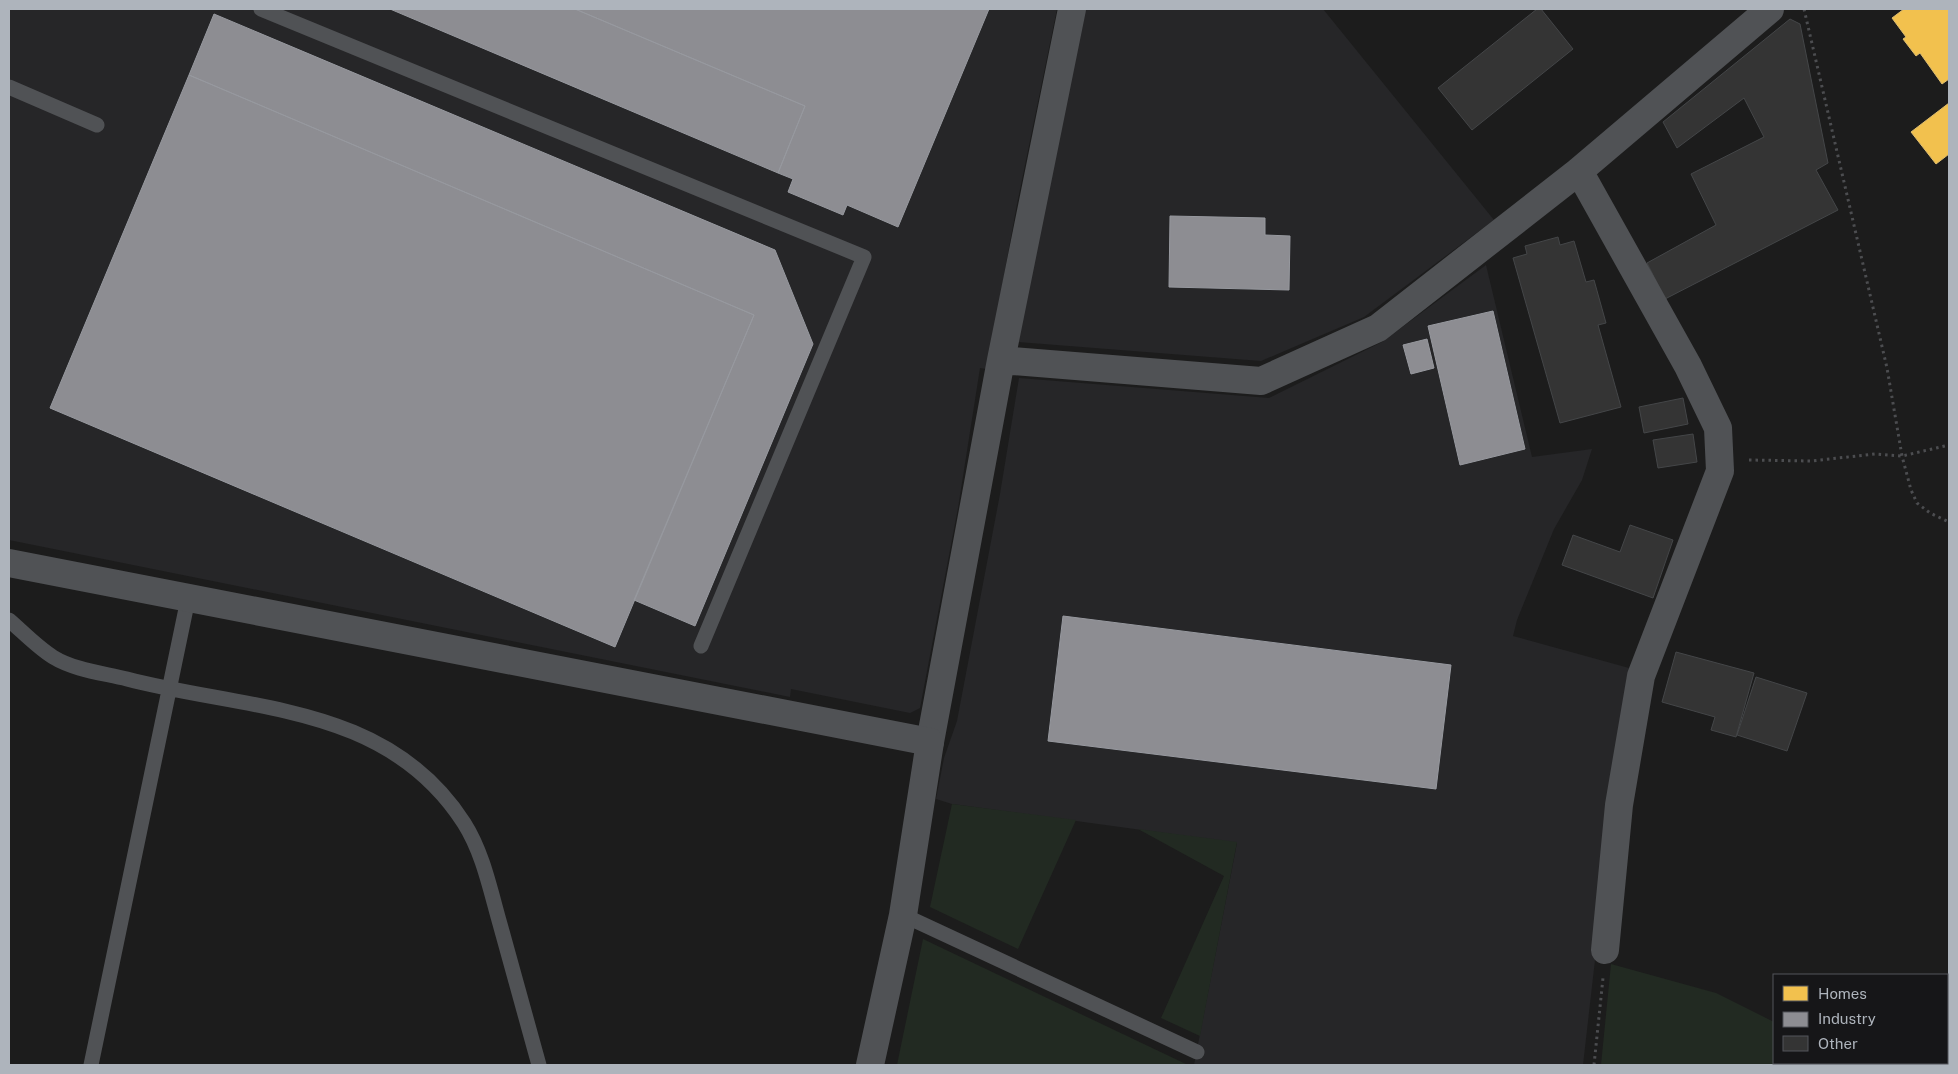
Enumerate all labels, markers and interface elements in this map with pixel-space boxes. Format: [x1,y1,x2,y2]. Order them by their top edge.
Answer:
legend [1773,974,1948,1064]
text: Homes [1818,985,1867,1002]
text: Industry [1818,1010,1876,1027]
text: Other [1818,1035,1858,1052]

